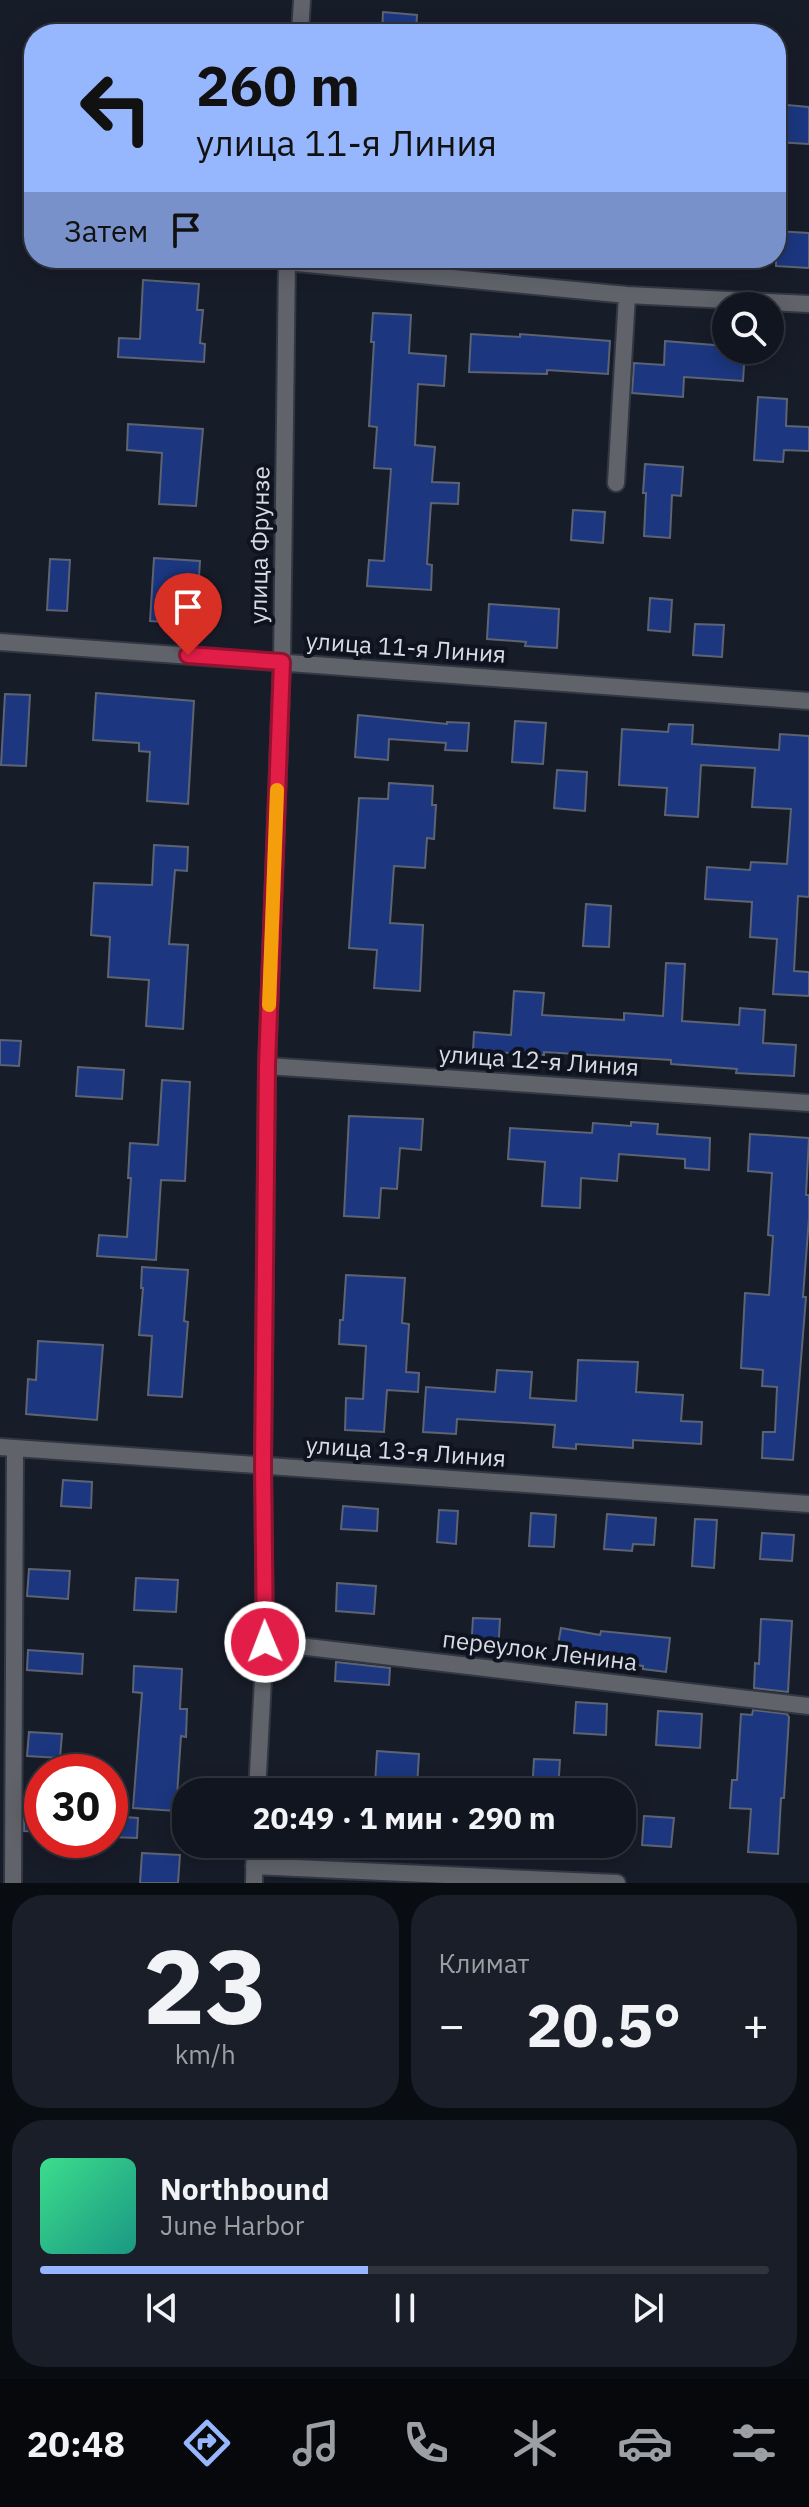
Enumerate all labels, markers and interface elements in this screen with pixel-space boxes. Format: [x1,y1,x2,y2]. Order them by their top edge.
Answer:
text: 260 m [196,49,360,121]
icon: left [64,56,168,160]
text: улица 11-я Линия [196,119,497,166]
icon: arrive [164,208,208,252]
text: Затем [64,211,148,250]
map controls [712,292,784,364]
button: search [712,292,784,364]
street label: улица Фрунзе [242,466,276,624]
pin [154,573,222,655]
icon: arrive [166,585,210,629]
street label: улица 11-я Линия [305,624,507,670]
street label: улица 12-я Линия [438,1037,640,1083]
street label: улица 13-я Линия [305,1428,507,1474]
position arrow [223,1600,307,1684]
street label: переулок Ленина [441,1622,639,1678]
speed limit sign: 30 [24,1754,128,1858]
text: 20:49 · 1 мин · 290 m [252,1798,556,1837]
text: 23 [143,1917,268,2053]
text: Климат [439,1946,530,1980]
text: 20.5° [526,1985,681,2064]
text: − [439,1996,465,2053]
text: + [743,1996,769,2053]
text: km/h [175,2037,236,2071]
text: Northbound [160,2169,329,2208]
text: June Harbor [160,2208,304,2242]
icon: previous [140,2286,184,2330]
icon: pause [383,2286,427,2330]
icon: next [626,2286,670,2330]
icon: directions [179,2415,235,2471]
icon: music [288,2415,344,2471]
icon: phone [398,2415,454,2471]
icon: climate [507,2415,563,2471]
icon: car [617,2415,673,2471]
icon: filters [726,2415,782,2471]
text: 20:48 [27,2420,125,2467]

